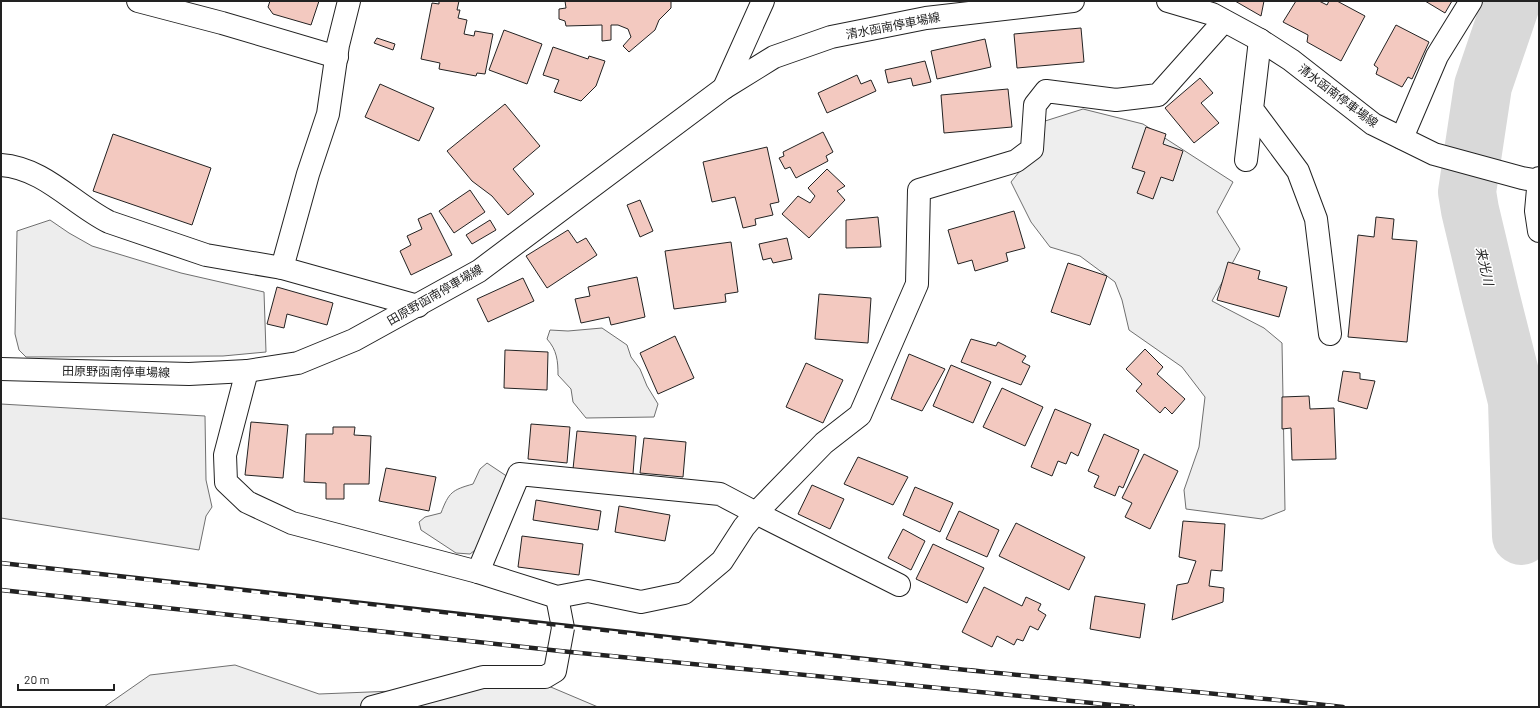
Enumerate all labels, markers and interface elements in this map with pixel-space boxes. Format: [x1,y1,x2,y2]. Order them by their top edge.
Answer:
street label: 清水函南停車場線 [844,9,941,41]
street label: 清水函南停車場線 [1296,61,1381,130]
water label: 来光川 [1473,245,1498,289]
street label: 田原野函南停車場線 [384,261,485,327]
street label: 田原野函南停車場線 [62,363,170,379]
scale bar [18,666,114,692]
text: 20 m [24,672,50,686]

